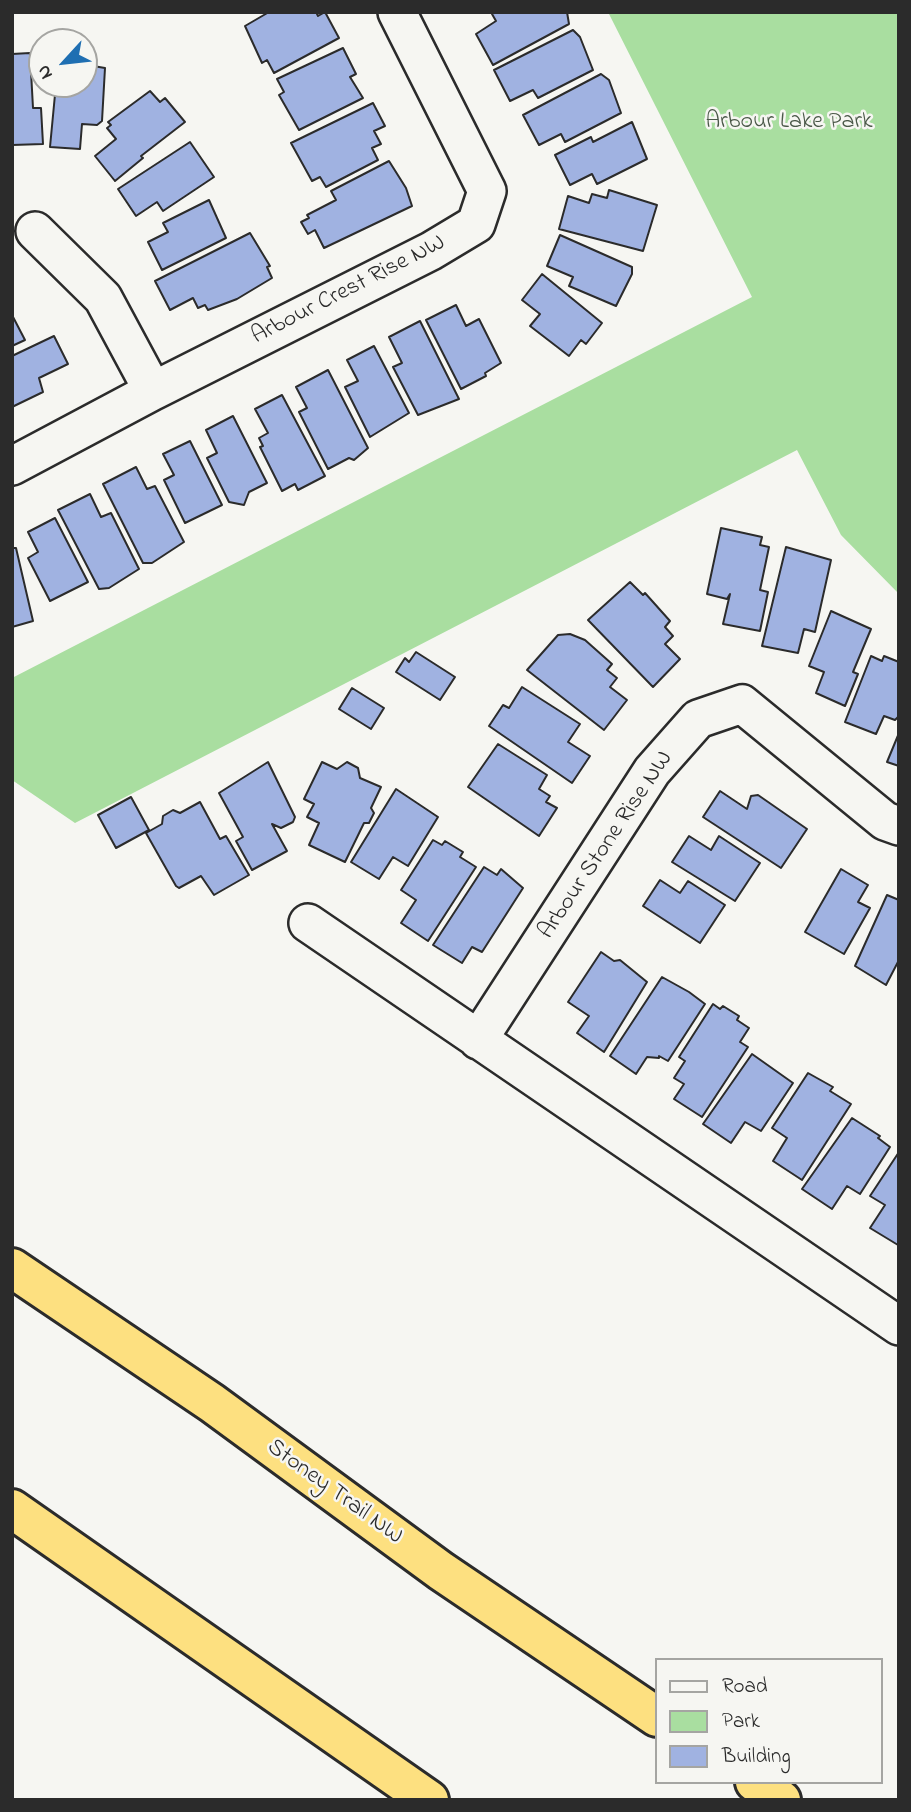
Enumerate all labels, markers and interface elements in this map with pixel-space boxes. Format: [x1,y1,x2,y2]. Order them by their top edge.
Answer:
north arrow [28,28,98,98]
text: N [31,60,61,84]
park label: Arbour Lake Park [706,109,872,137]
street label: Arbour Crest Rise NW [247,230,451,352]
street label: Arbour Stone Rise NW [533,747,681,945]
street label: Stoney Trail NW [260,1434,408,1552]
legend [656,1658,883,1784]
text: Road [722,1672,768,1702]
text: Park [722,1707,760,1737]
text: Building [722,1742,791,1772]

